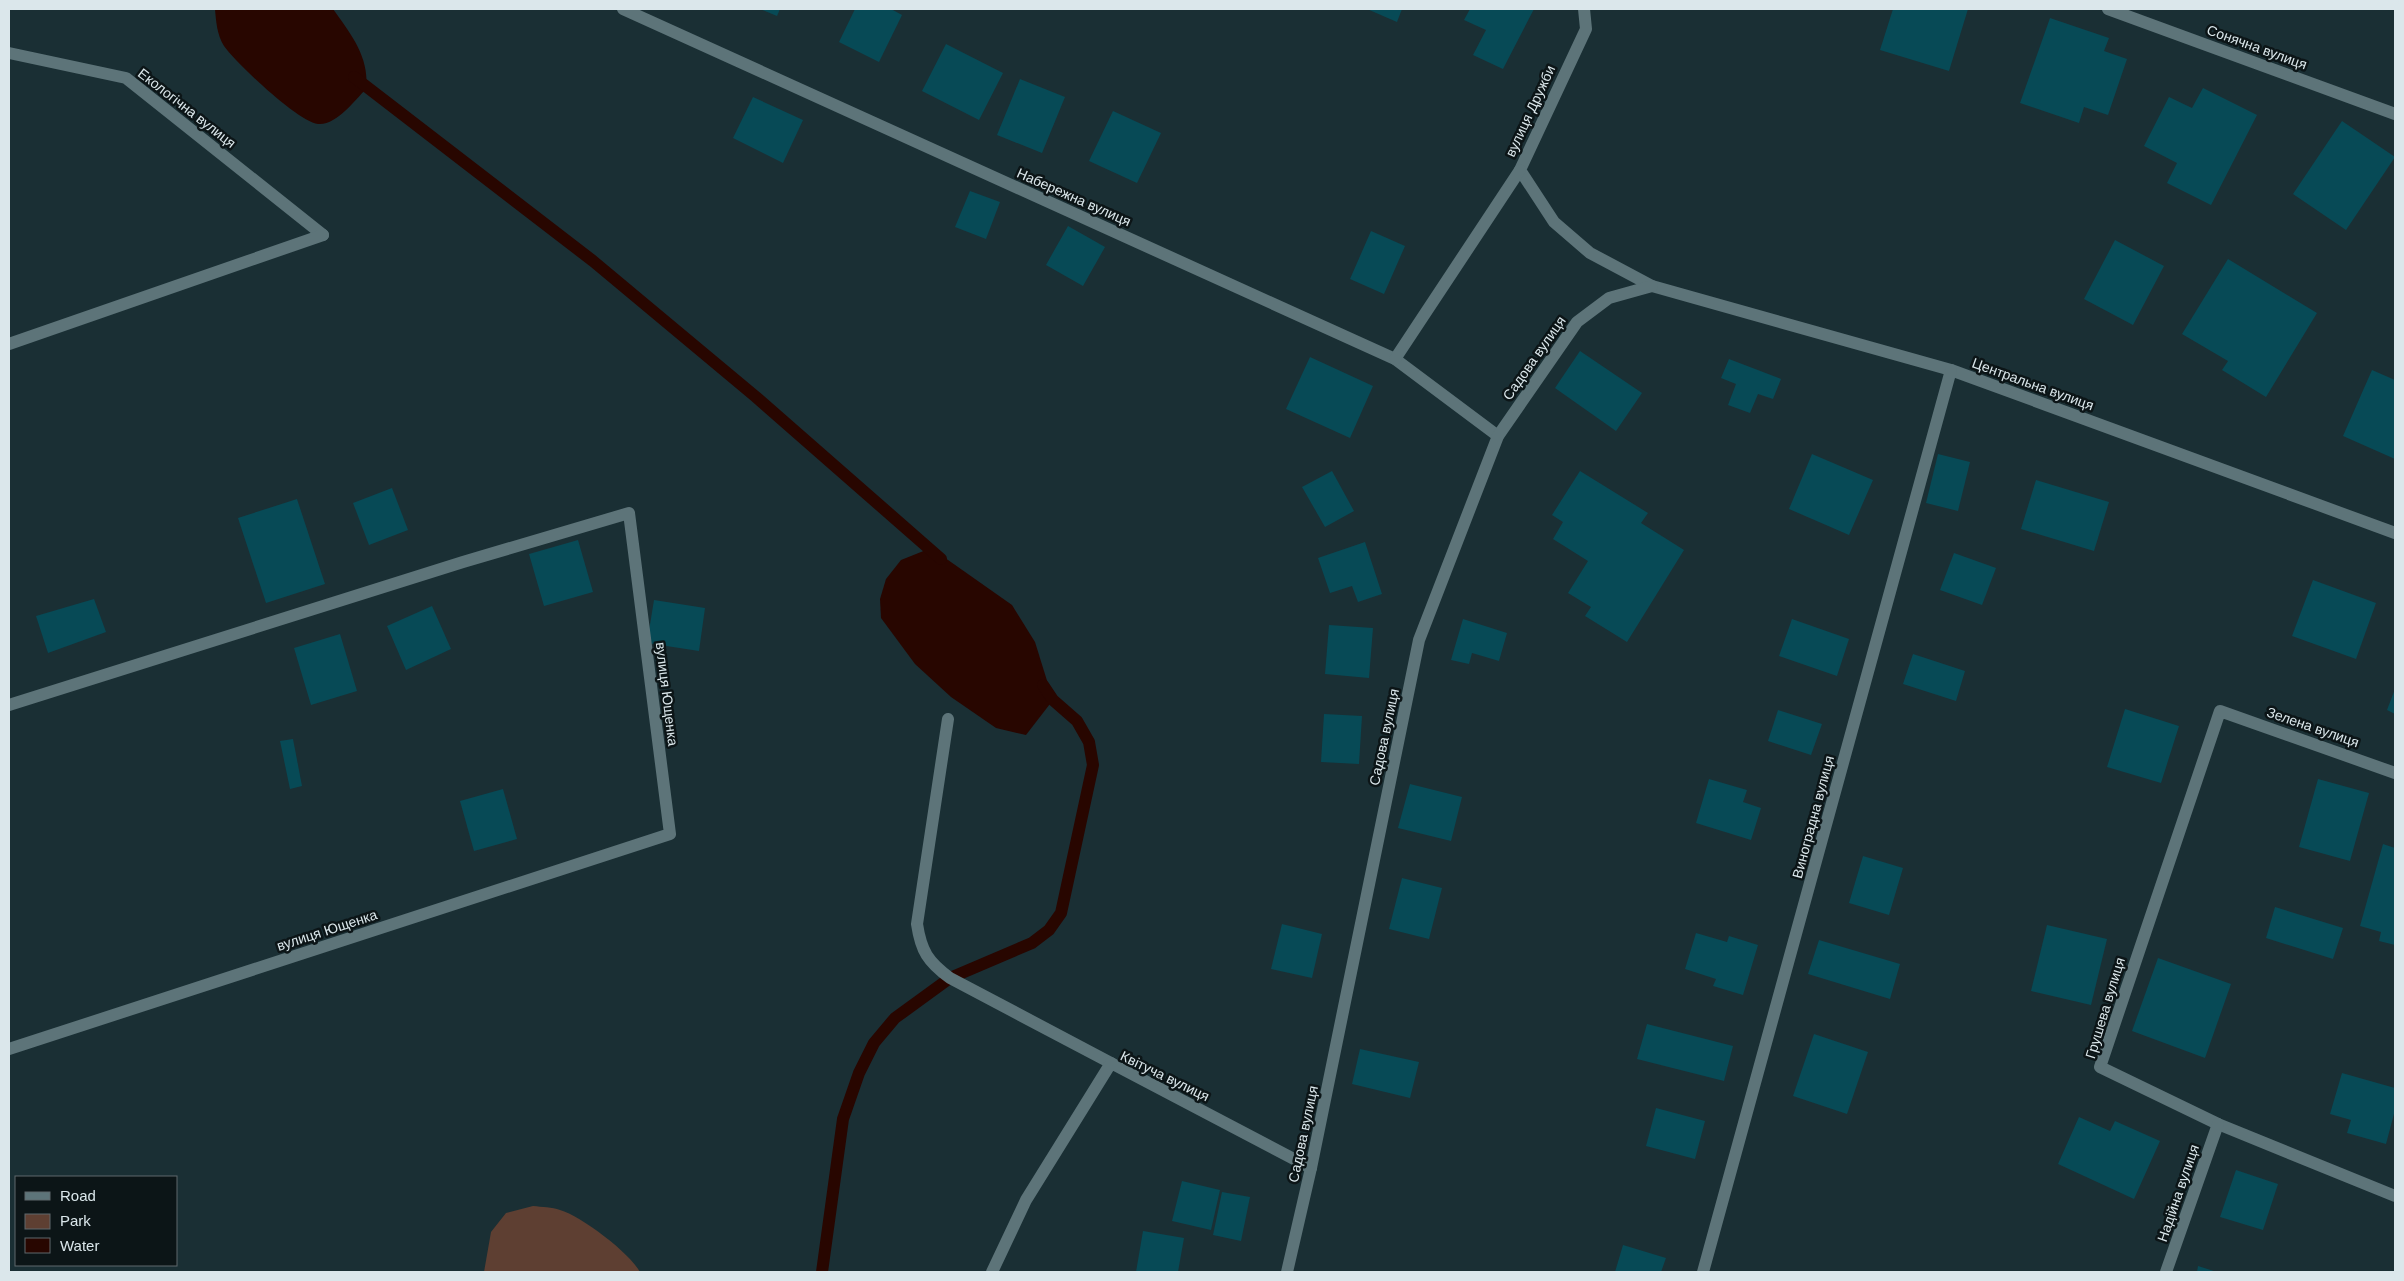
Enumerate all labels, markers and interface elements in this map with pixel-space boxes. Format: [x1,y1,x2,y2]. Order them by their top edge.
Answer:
street label: Сонячна вулиця [2205,21,2309,73]
street label: вулиця Дружби [1502,63,1558,159]
street label: Екологічна вулиця [135,65,239,151]
street label: Набережна вулиця [1014,165,1134,229]
street label: Садова вулиця [1499,313,1569,403]
street label: Центральна вулиця [1970,355,2096,413]
street label: вулиця Ющенка [653,641,681,747]
street label: Садова вулиця [1366,687,1402,787]
street label: Зелена вулиця [2265,704,2361,750]
street label: Виноградна вулиця [1789,754,1837,880]
street label: вулиця Ющенка [275,906,379,954]
street label: Грушева вулиця [2082,956,2128,1060]
street label: Квітуча вулиця [1118,1048,1212,1104]
street label: Садова вулиця [1285,1084,1321,1184]
street label: Надійна вулиця [2154,1142,2202,1244]
legend [15,1176,178,1266]
text: Road [60,1187,96,1204]
text: Park [60,1212,91,1229]
text: Water [60,1237,99,1254]

